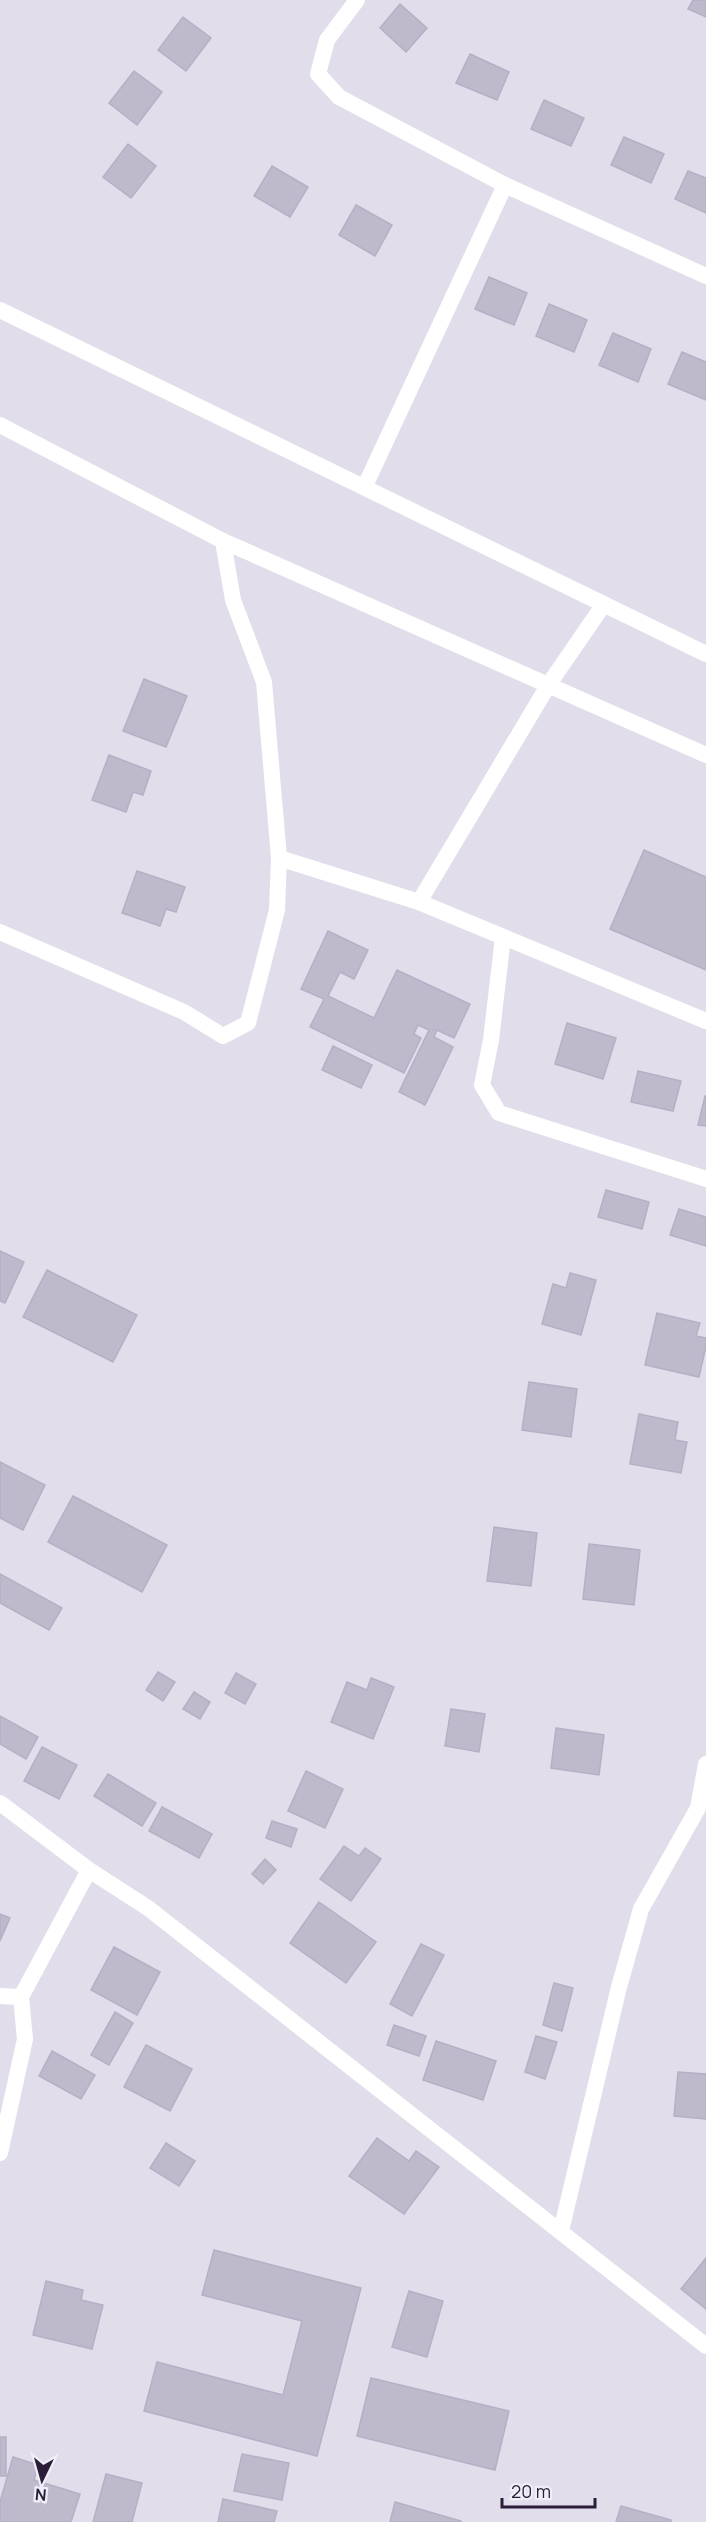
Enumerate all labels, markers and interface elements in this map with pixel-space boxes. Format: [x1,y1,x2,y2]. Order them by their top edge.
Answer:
north arrow [12,2450,72,2510]
scale bar [502,2471,595,2509]
text: 20 m [511,2479,551,2503]
text: N [34,2483,47,2506]

